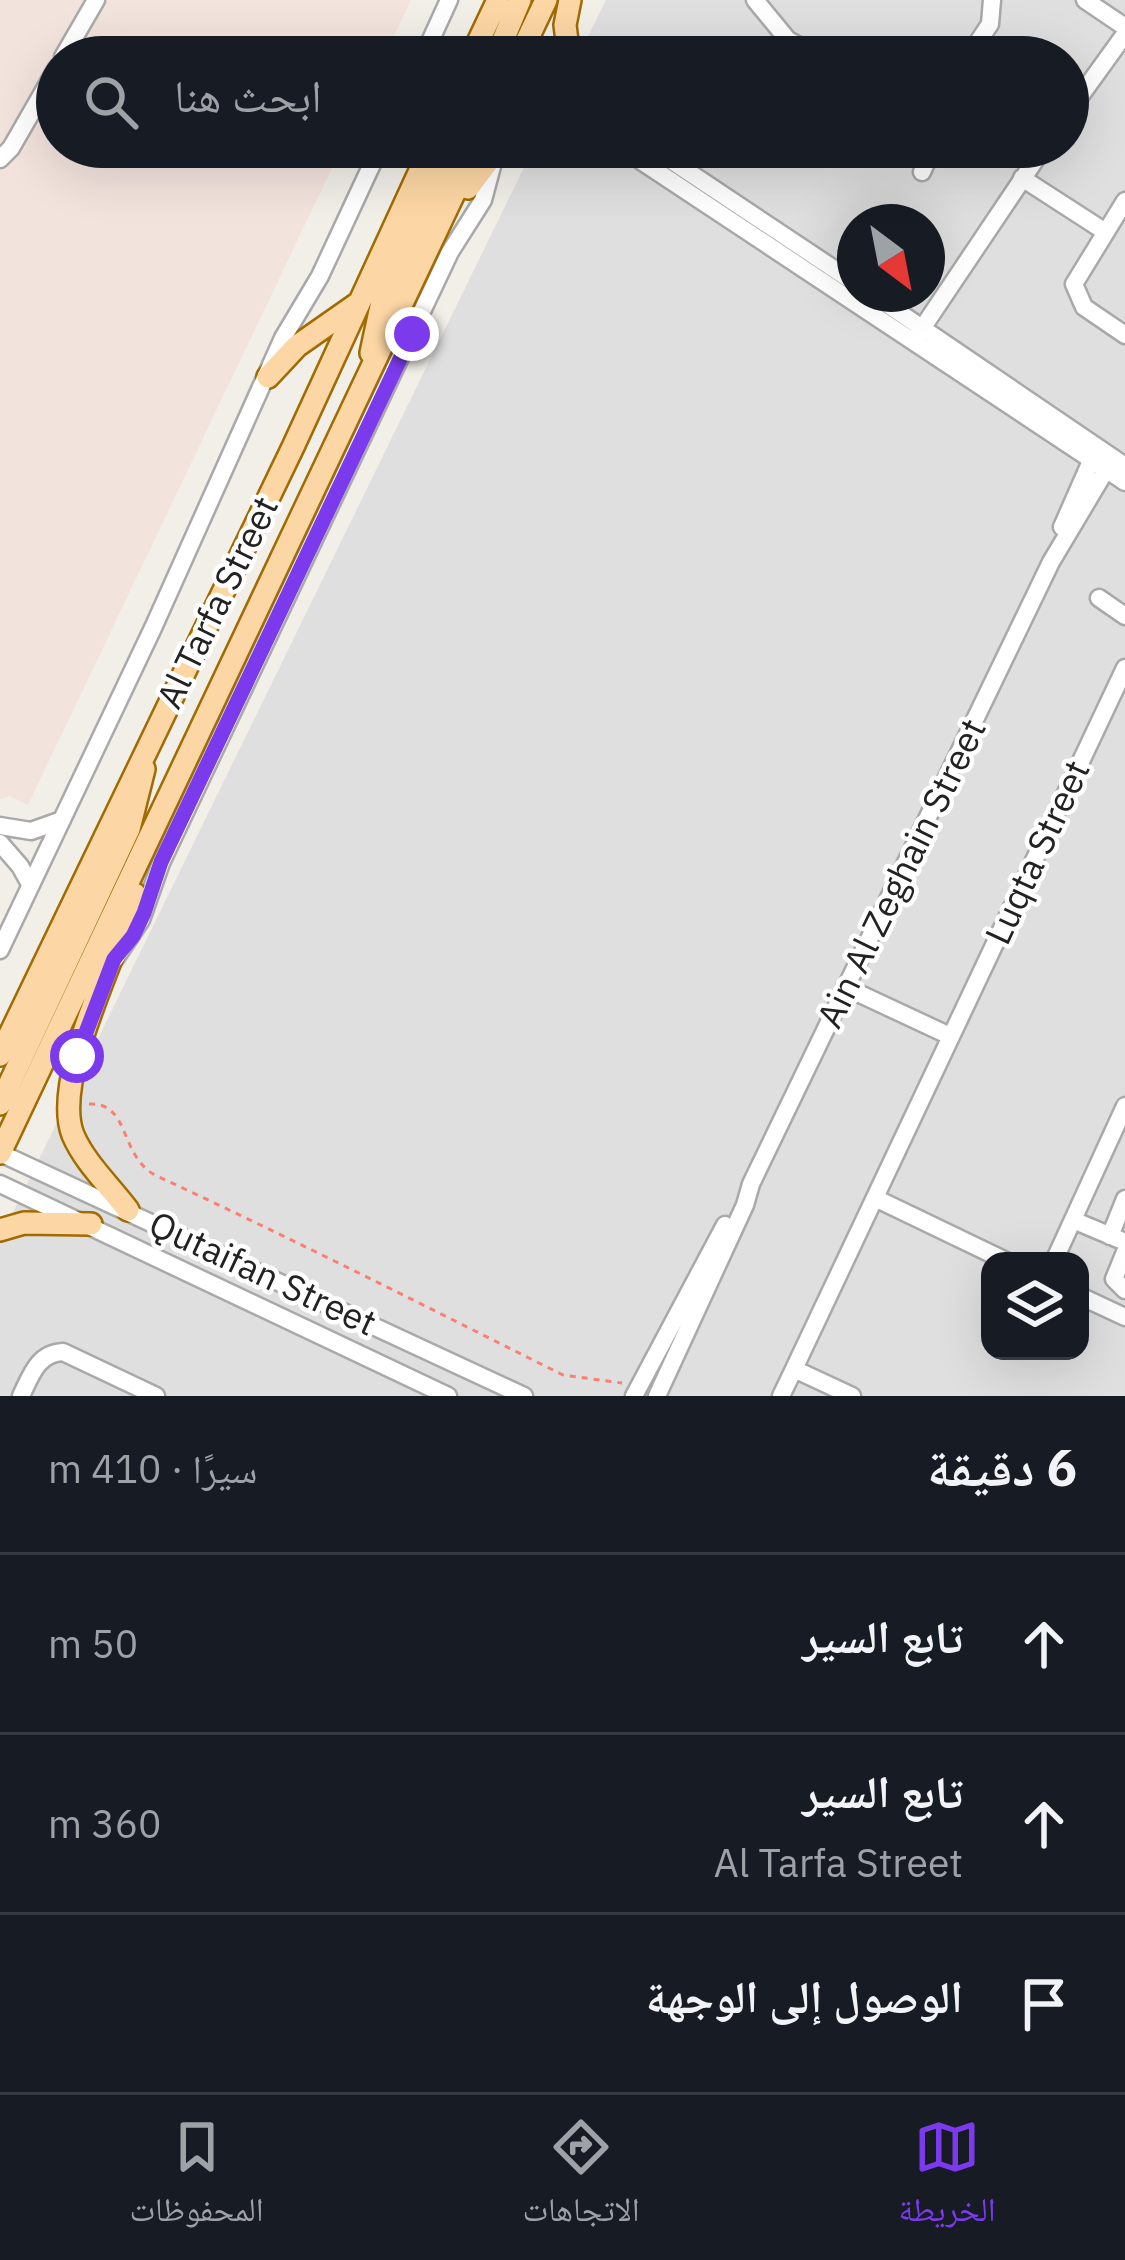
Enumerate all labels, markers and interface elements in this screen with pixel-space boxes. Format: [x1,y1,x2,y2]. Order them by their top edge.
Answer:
search box [36,36,1089,168]
text: ابحث هنا [174,66,322,124]
icon: search [78,69,144,135]
north arrow [837,204,945,312]
route end [385,307,439,361]
street label: Al Tarfa Street [145,488,288,716]
street label: Ain Al Zeghain Street [805,710,996,1035]
street label: Luqta Street [973,752,1100,951]
route start [50,1029,104,1083]
street label: Qutaifan Street [142,1199,384,1346]
map controls [981,1252,1089,1360]
button: layers [981,1252,1089,1360]
text: 6 دقيقة [927,1434,1077,1500]
text: سيرًا · 410 m [48,1443,257,1494]
text: تابع السير [802,1607,963,1665]
icon: ahead [1011,1611,1077,1677]
text: 50 m [48,1618,138,1669]
text: تابع السير [802,1762,963,1820]
icon: ahead [1011,1791,1077,1857]
text: 360 m [48,1798,161,1849]
text: Al Tarfa Street [714,1837,963,1888]
text: الوصول إلى الوجهة [646,1967,963,2025]
icon: arrive [1011,1971,1077,2037]
tab: المحفوظات [129,2114,264,2242]
tab: الاتجاهات [522,2114,640,2242]
tab: الخريطة [898,2114,996,2242]

